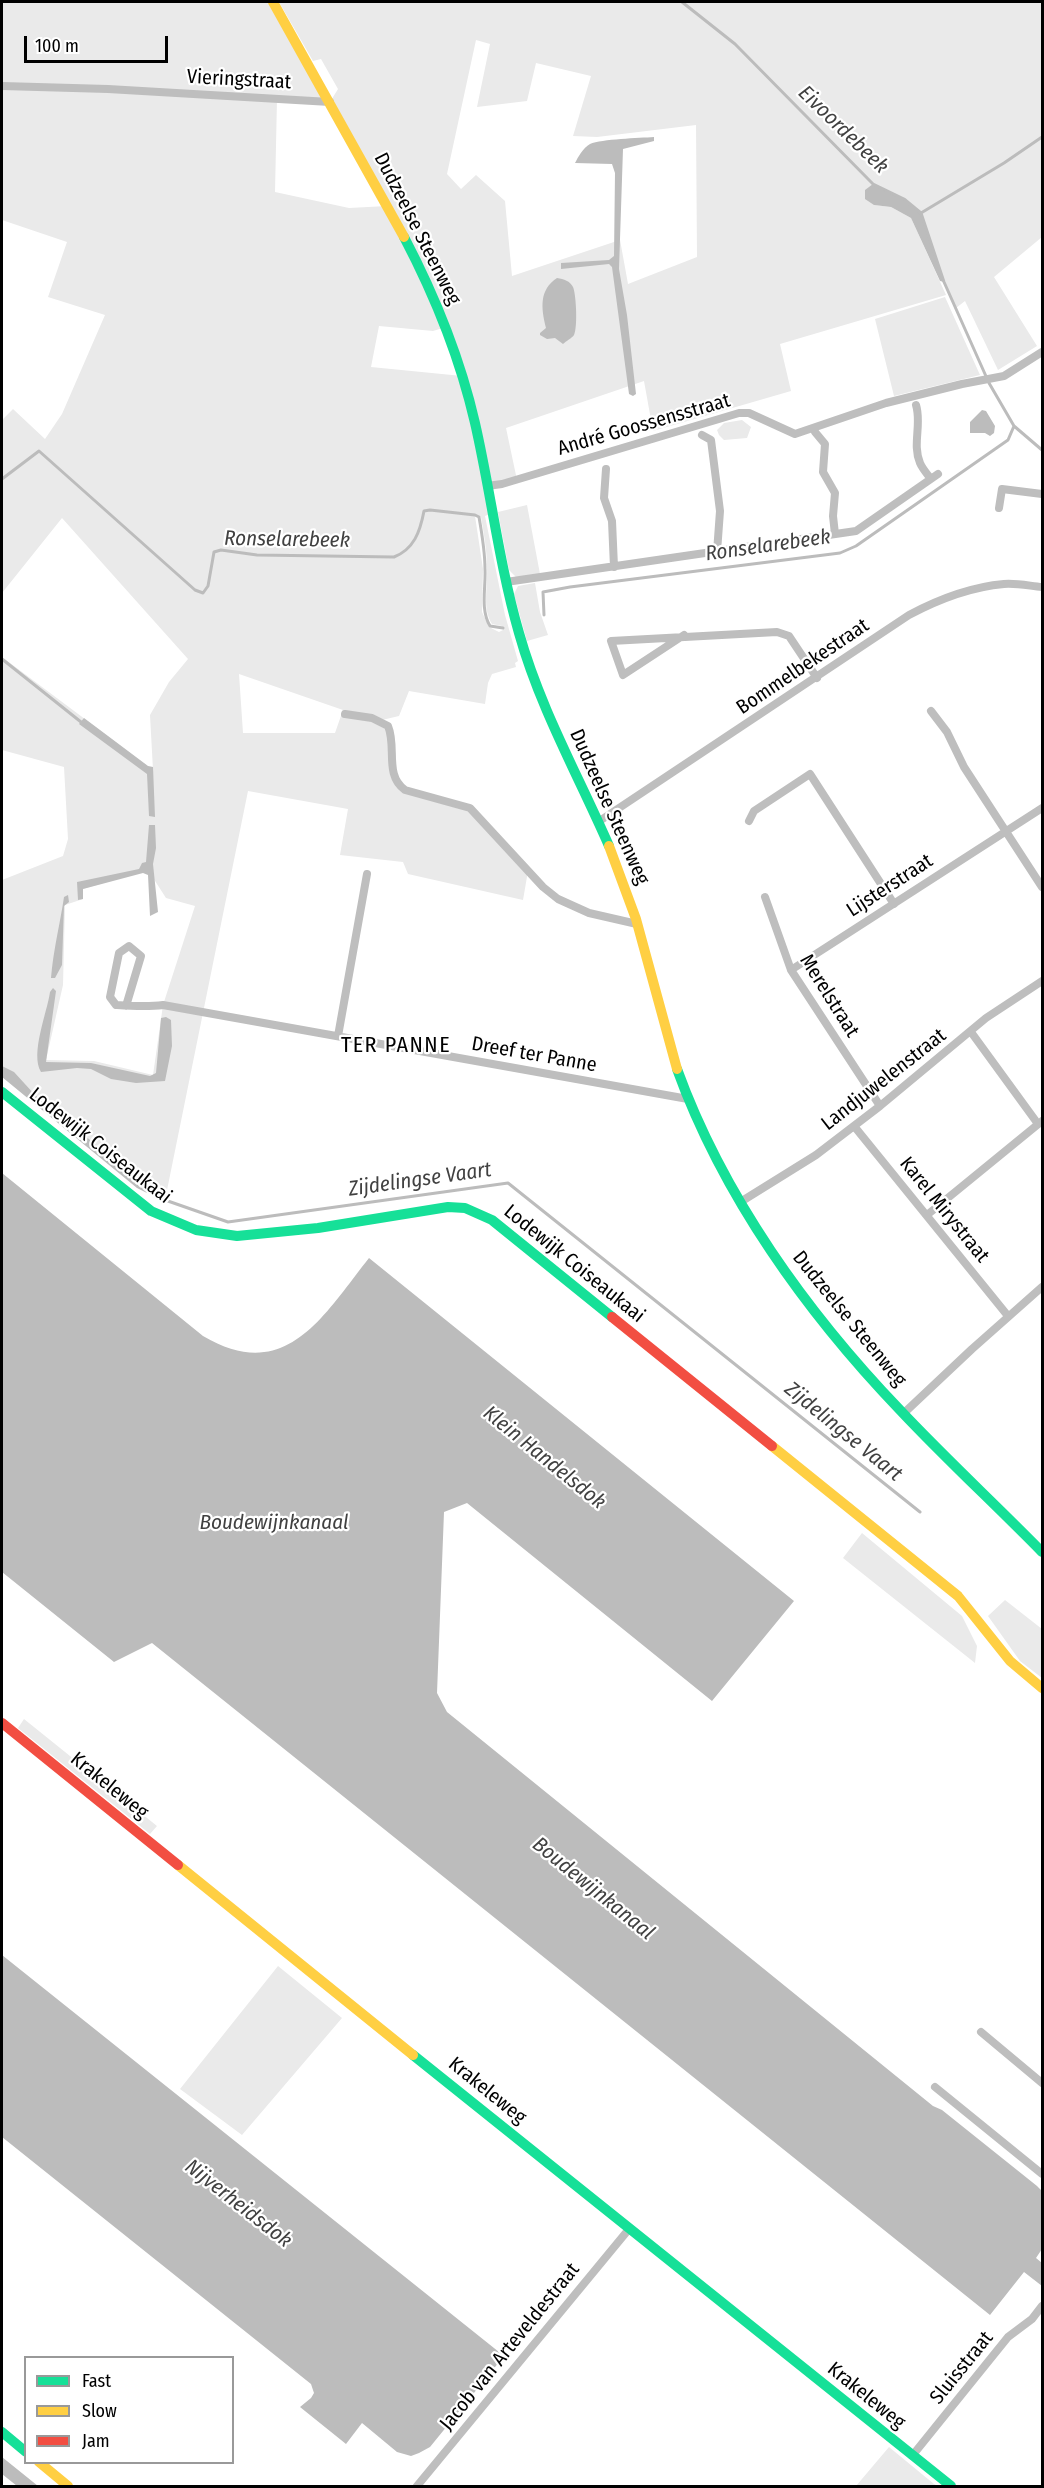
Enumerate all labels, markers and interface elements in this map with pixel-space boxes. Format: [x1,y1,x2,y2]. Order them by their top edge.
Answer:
scale bar [27,24,171,62]
text: 100 m [35,35,79,57]
street label: Vieringstraat [186,65,292,95]
water label: Eivoordebeek [793,81,893,179]
street label: Dudzeelse Steenweg [368,149,466,309]
street label: André Goossensstraat [555,389,733,461]
water label: Ronselarebeek [704,525,832,567]
water label: Ronselarebeek [224,526,350,554]
street label: Bommelbekestraat [732,614,874,720]
street label: Dudzeelse Steenweg [564,726,654,888]
street label: Lijsterstraat [842,849,938,923]
street label: Merelstraat [794,950,864,1042]
street label: Landjuwelenstraat [817,1024,951,1136]
street label: Dreef ter Panne [470,1032,598,1078]
district label: TER PANNE [341,1033,451,1059]
street label: Lodewijk Coiseaukaai [24,1083,176,1209]
street label: Karel Mirystraat [894,1152,994,1268]
water label: Zijdelingse Vaart [347,1158,493,1202]
street label: Lodewijk Coiseaukaai [499,1200,649,1328]
street label: Dudzeelse Steenweg [787,1246,911,1392]
water label: Zijdelingse Vaart [779,1377,907,1487]
water label: Klein Handelsdok [478,1401,610,1515]
water label: Boudewijnkanaal [199,1510,349,1536]
street label: Krakeleweg [65,1747,153,1825]
water label: Boudewijnkanaal [527,1832,659,1946]
street label: Krakeleweg [443,2052,531,2130]
water label: Nijverheidsdok [180,2154,296,2254]
street label: Jacob van Arteveldestraat [435,2258,585,2436]
street label: Sluisstraat [925,2327,999,2409]
legend [24,2356,234,2464]
street label: Krakeleweg [822,2357,910,2435]
text: Fast [82,2370,111,2392]
text: Slow [82,2400,117,2422]
text: Jam [82,2430,110,2452]

